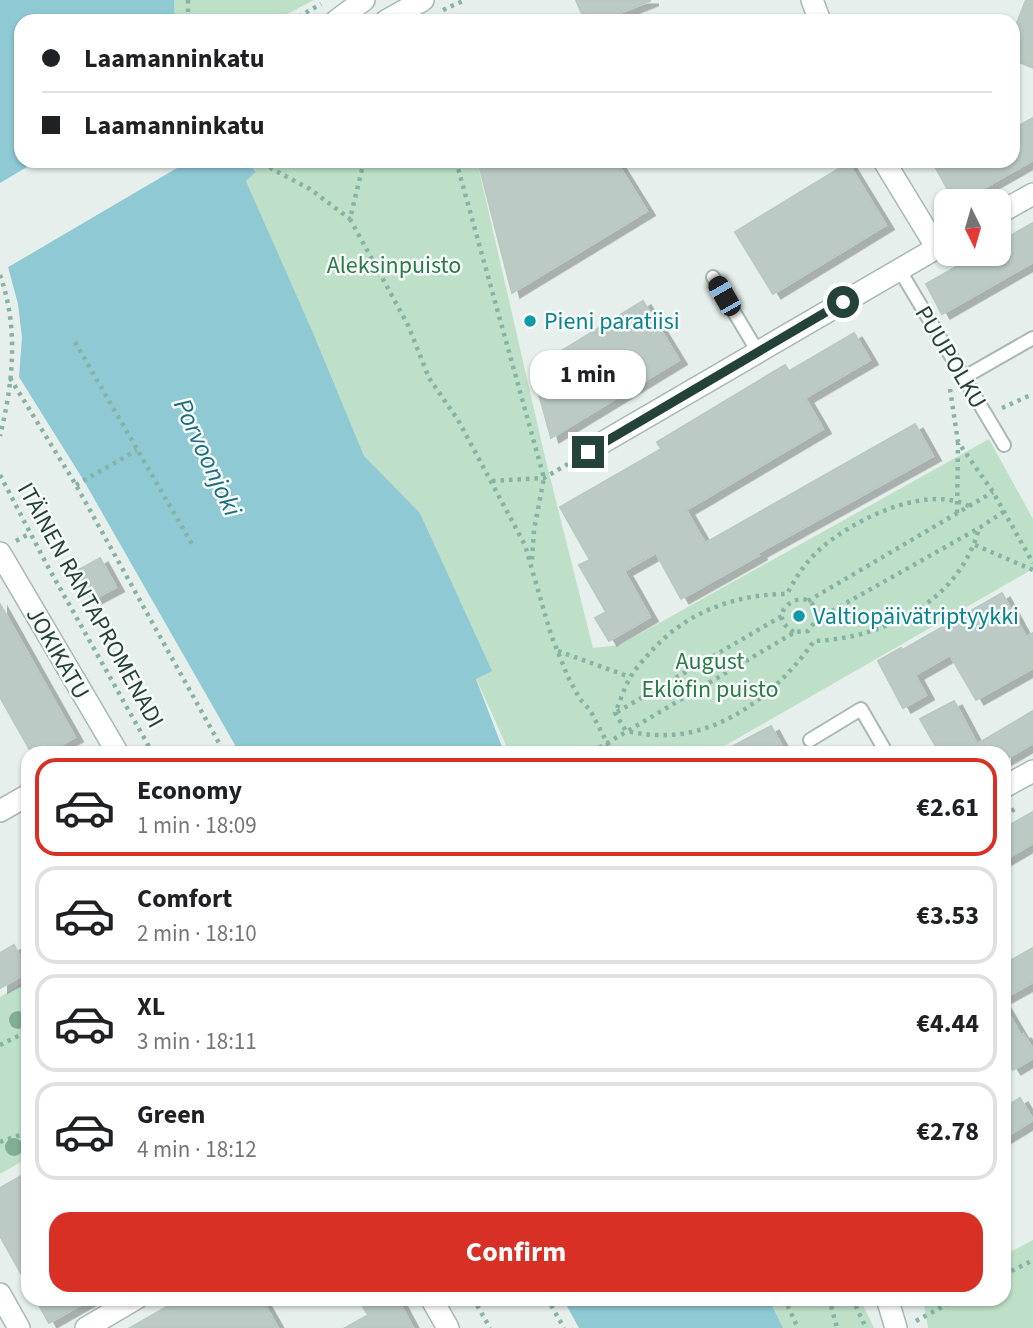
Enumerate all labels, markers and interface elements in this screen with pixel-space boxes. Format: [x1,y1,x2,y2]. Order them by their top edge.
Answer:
text: Laamanninkatu [84,40,265,77]
text: Laamanninkatu [84,107,265,144]
north arrow [934,189,1012,266]
map controls [934,189,1011,266]
park label: Aleksinpuisto [327,248,461,283]
car [705,273,744,319]
route start [827,286,859,318]
street label: PUUPOLKU [906,299,995,415]
place label: Pieni paratiisi [544,304,680,339]
marker: Pieni paratiisi [522,313,538,329]
callout: 1 min [530,350,646,400]
text: 1 min [560,358,616,391]
water label: Porvoonjoki [164,392,251,523]
route end [572,436,604,468]
street label: ITÄINEN RANTAPROMENADI [8,476,173,734]
place label: Valtiopäivätriptyykki [813,599,1019,634]
street label: JOKIKATU [17,601,98,706]
marker: Valtiopäivätriptyykki [791,608,807,624]
park label: August Eklöfin puisto [641,644,779,707]
text: Economy [137,772,242,809]
icon: car [53,776,116,839]
text: €2.61 [916,789,979,826]
text: 1 min · 18:09 [137,809,257,842]
text: Comfort [137,880,232,917]
icon: car [53,884,116,947]
text: €3.53 [916,897,979,934]
text: 2 min · 18:10 [137,917,257,950]
text: XL [137,988,165,1025]
icon: car [53,992,116,1055]
text: €4.44 [916,1005,979,1042]
text: 3 min · 18:11 [137,1025,257,1058]
text: Green [137,1096,205,1133]
icon: car [53,1100,116,1163]
text: €2.78 [916,1113,979,1150]
text: 4 min · 18:12 [137,1133,257,1166]
button: Confirm [49,1212,983,1292]

